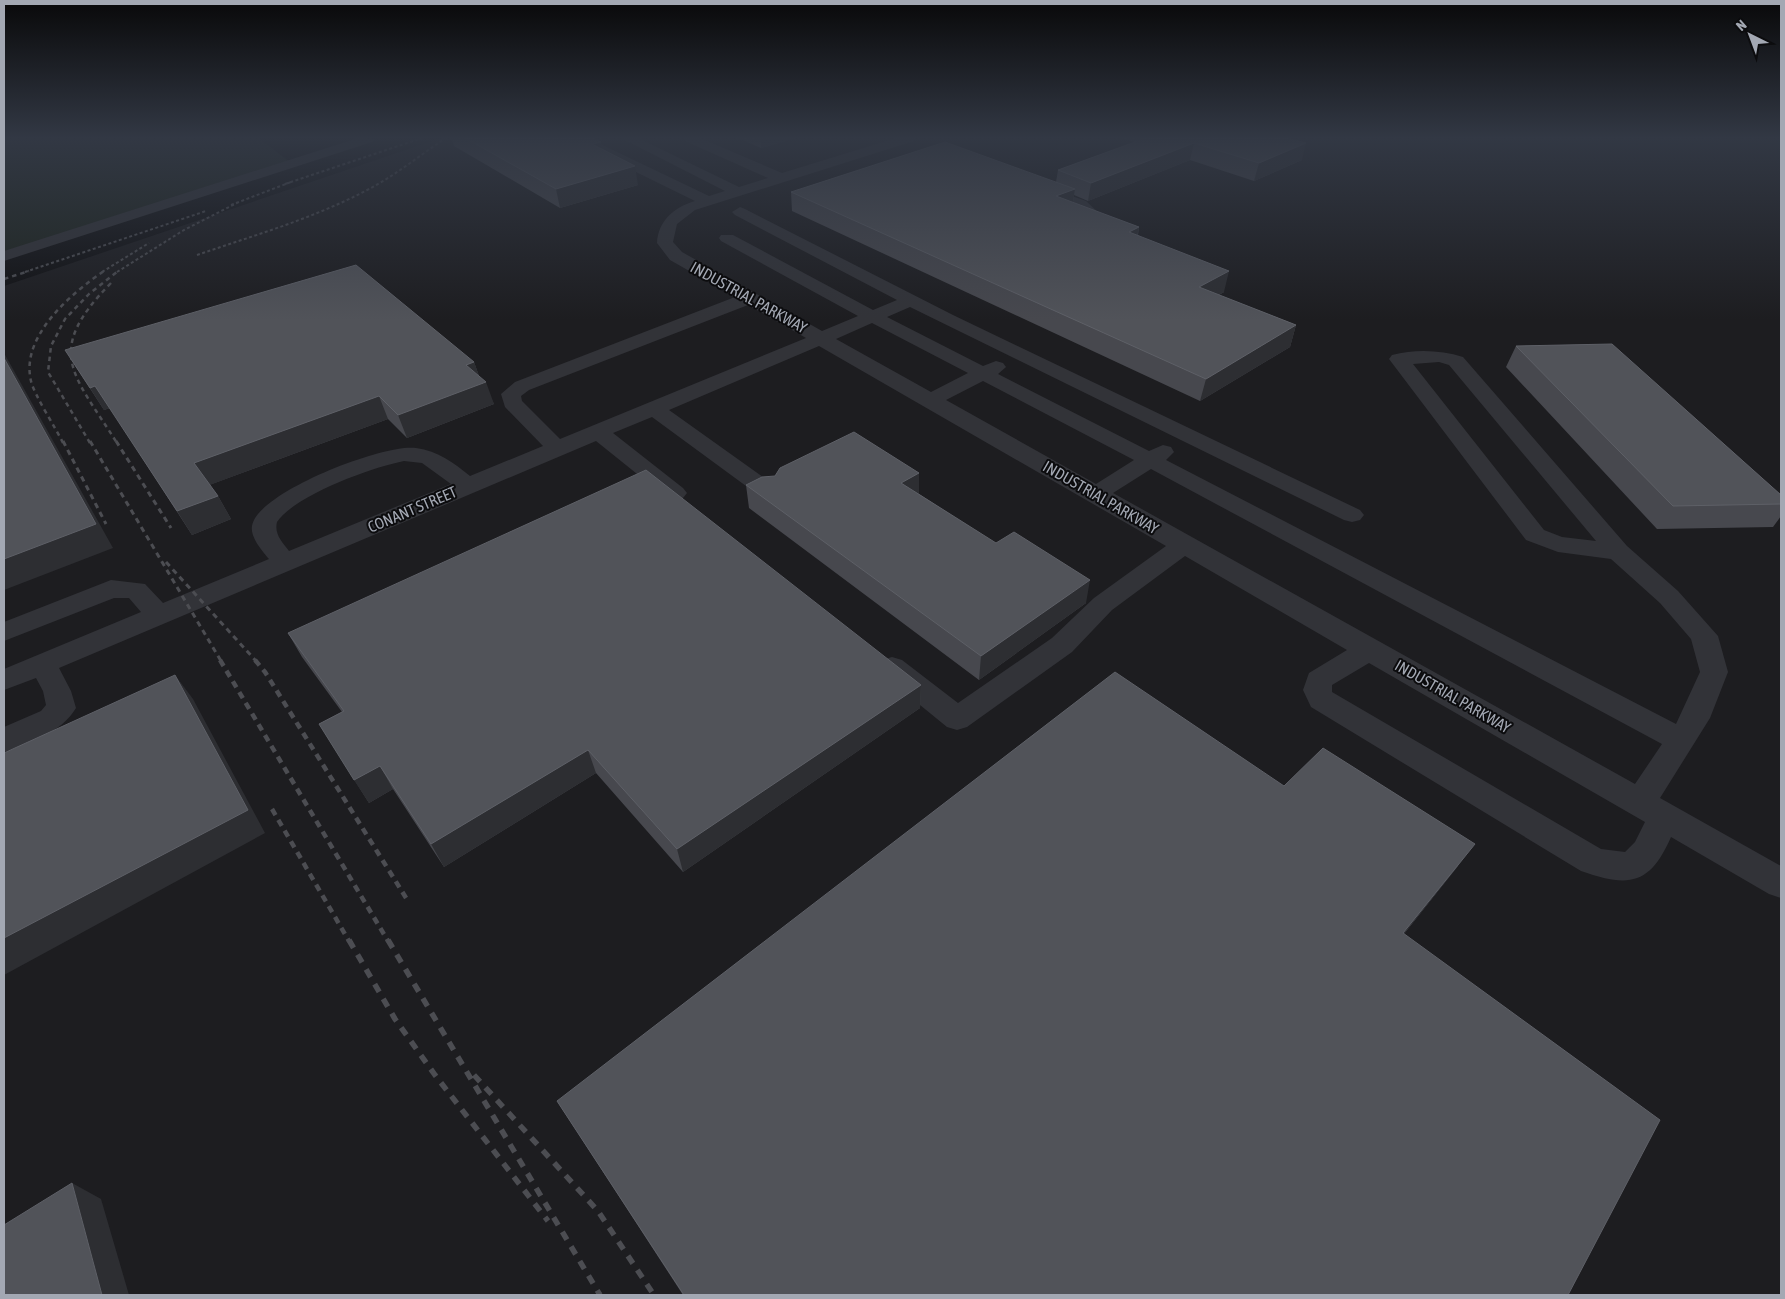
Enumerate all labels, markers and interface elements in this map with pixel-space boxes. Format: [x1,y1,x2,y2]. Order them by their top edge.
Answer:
north arrow [1725,10,1775,60]
text: N [1733,17,1750,34]
street label: INDUSTRIAL PARKWAY [688,258,811,337]
street label: INDUSTRIAL PARKWAY [1040,457,1163,538]
street label: CONANT STREET [365,482,459,536]
street label: INDUSTRIAL PARKWAY [1392,656,1515,737]

